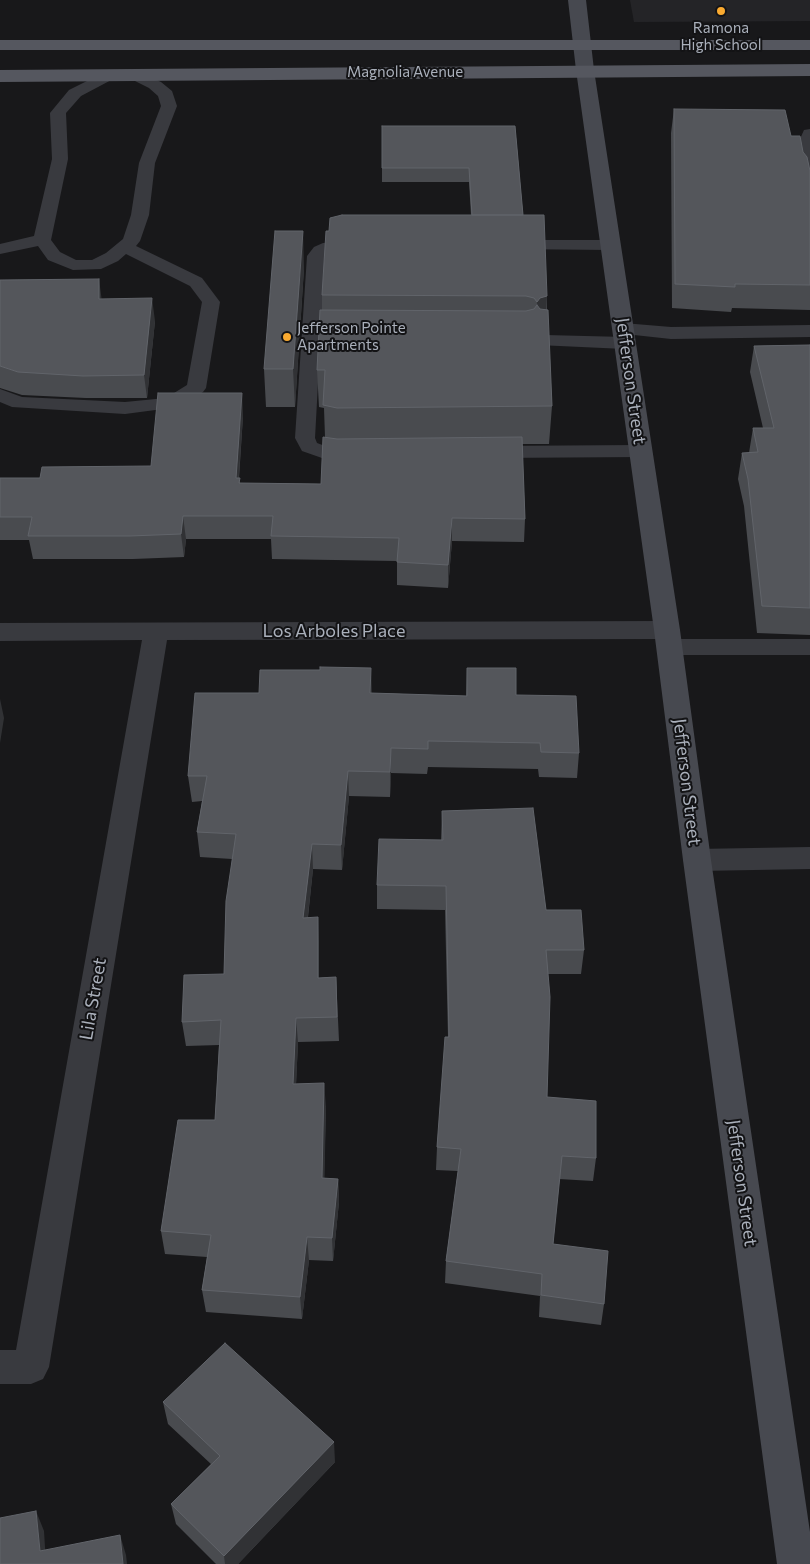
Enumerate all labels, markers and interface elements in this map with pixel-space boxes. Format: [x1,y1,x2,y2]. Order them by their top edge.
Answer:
marker: Ramona High School [715,5,727,17]
place label: Ramona High School [680,19,762,54]
street label: Magnolia Avenue [347,63,463,81]
street label: Jefferson Street [611,316,651,446]
place label: Jefferson Pointe Apartments [297,319,406,354]
marker: Jefferson Pointe Apartments [281,331,293,343]
street label: Los Arboles Place [263,620,405,642]
street label: Jefferson Street [668,717,706,847]
street label: Lila Street [75,956,111,1042]
street label: Jefferson Street [722,1118,762,1248]

